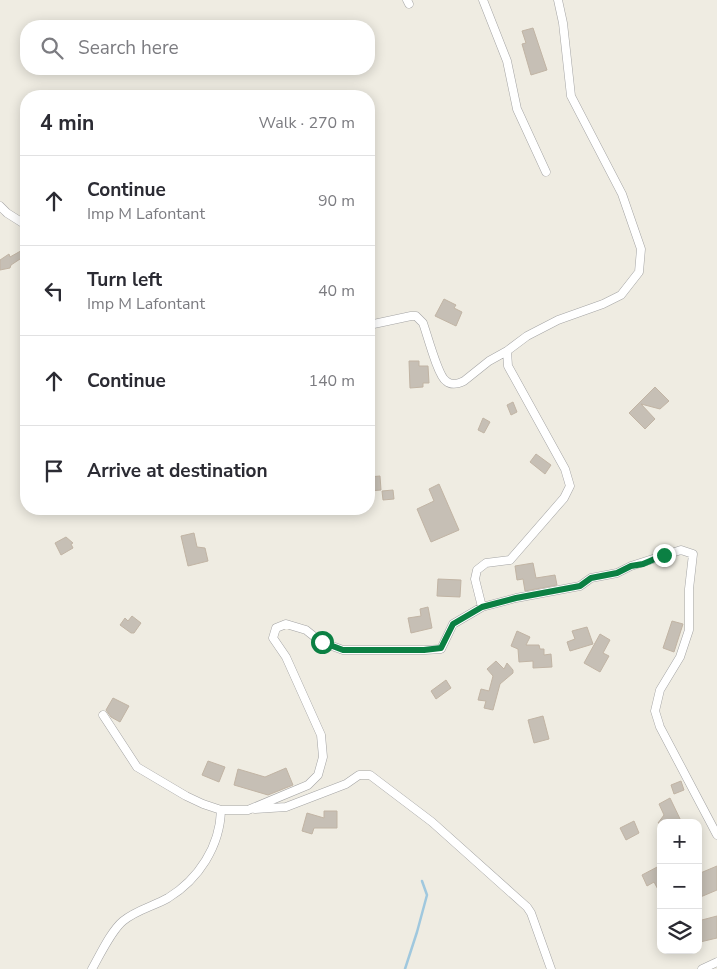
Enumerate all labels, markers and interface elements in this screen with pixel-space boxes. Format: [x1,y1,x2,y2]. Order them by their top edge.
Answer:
search box [20,20,375,75]
icon: search [38,34,66,62]
text: Search here [78,35,179,61]
text: 4 min [40,109,94,137]
text: Walk · 270 m [259,112,355,134]
text: Continue [87,177,166,203]
icon: ahead [40,187,68,215]
text: 90 m [318,190,355,212]
text: Imp M Lafontant [87,203,205,225]
text: Turn left [87,267,162,293]
icon: left [40,277,68,305]
text: 40 m [318,280,355,302]
text: Imp M Lafontant [87,293,205,315]
icon: ahead [40,367,68,395]
text: Continue [87,368,166,394]
text: 140 m [308,370,355,392]
icon: arrive [40,457,68,485]
text: Arrive at destination [87,458,268,484]
route end [653,544,676,567]
route start [311,631,334,654]
map controls [657,819,702,954]
button: + [657,819,702,864]
button: − [657,864,702,909]
button: layers [657,909,702,954]

